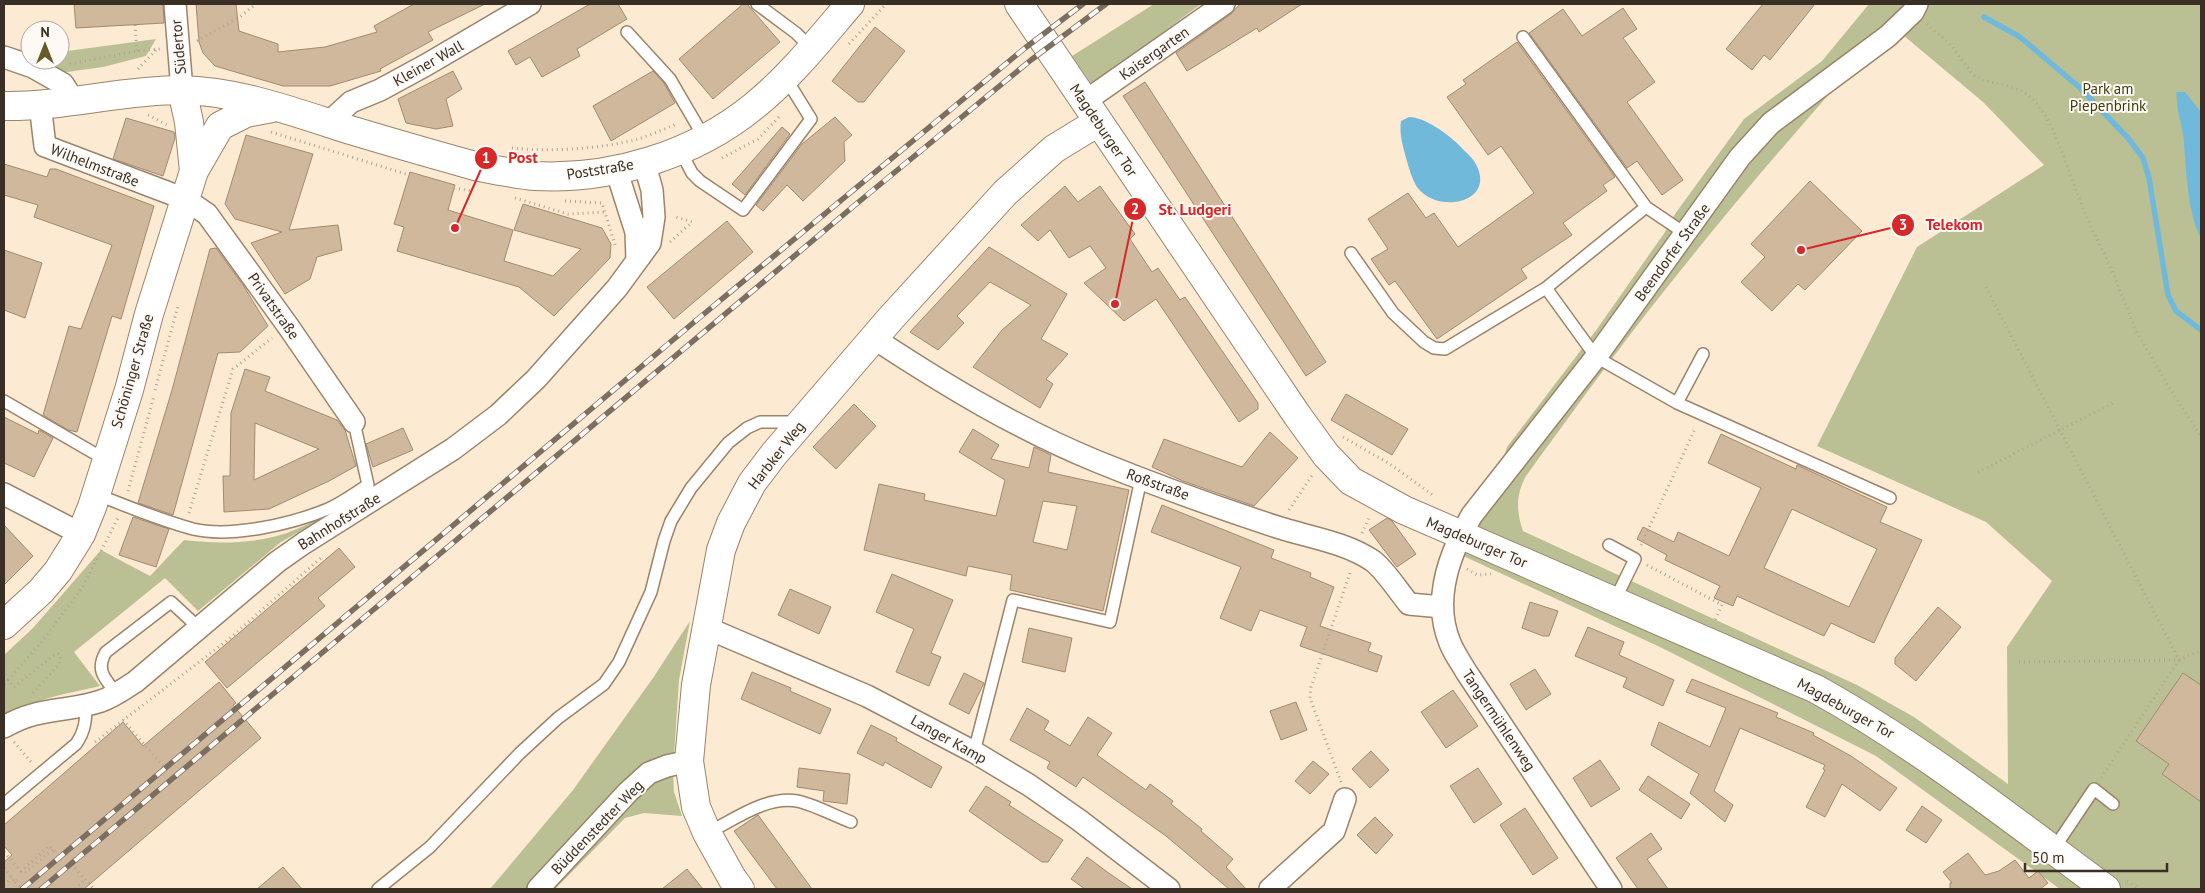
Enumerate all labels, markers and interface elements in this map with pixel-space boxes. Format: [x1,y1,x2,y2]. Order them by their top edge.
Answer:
street label: Südertor [166,19,190,75]
north arrow [20,20,70,70]
street label: Kaisergarten [1115,22,1193,84]
text: N [40,23,50,41]
street label: Kleiner Wall [389,36,467,90]
park label: Park am Piepenbrink [2070,79,2147,115]
street label: Magdeburger Tor [1066,80,1142,180]
street label: Wilhelmstraße [48,139,142,191]
callout: Post [473,142,548,173]
text: Post [508,147,538,167]
text: 1 [482,148,490,167]
street label: Poststraße [565,154,635,184]
callout: St. Ludgeri [1123,193,1242,224]
text: 2 [1131,199,1139,218]
text: St. Ludgeri [1158,199,1232,219]
street label: Beendorfer Straße [1630,199,1714,305]
callout: Telekom [1890,209,1993,240]
text: Telekom [1925,214,1983,234]
text: 3 [1899,215,1907,234]
street label: Privatstraße [244,269,304,343]
street label: Schöninger Straße [107,312,157,430]
street label: Harbker Weg [743,417,809,493]
street label: Roßstraße [1124,464,1192,504]
street label: Bahnhofstraße [294,488,384,554]
street label: Magdeburger Tor [1423,512,1531,572]
street label: Tangermühlenweg [1458,666,1540,774]
street label: Magdeburger Tor [1794,673,1898,743]
street label: Langer Kamp [908,710,990,768]
street label: Büddenstedter Weg [547,776,647,878]
scale bar [2025,840,2168,872]
text: 50 m [2032,848,2065,867]

